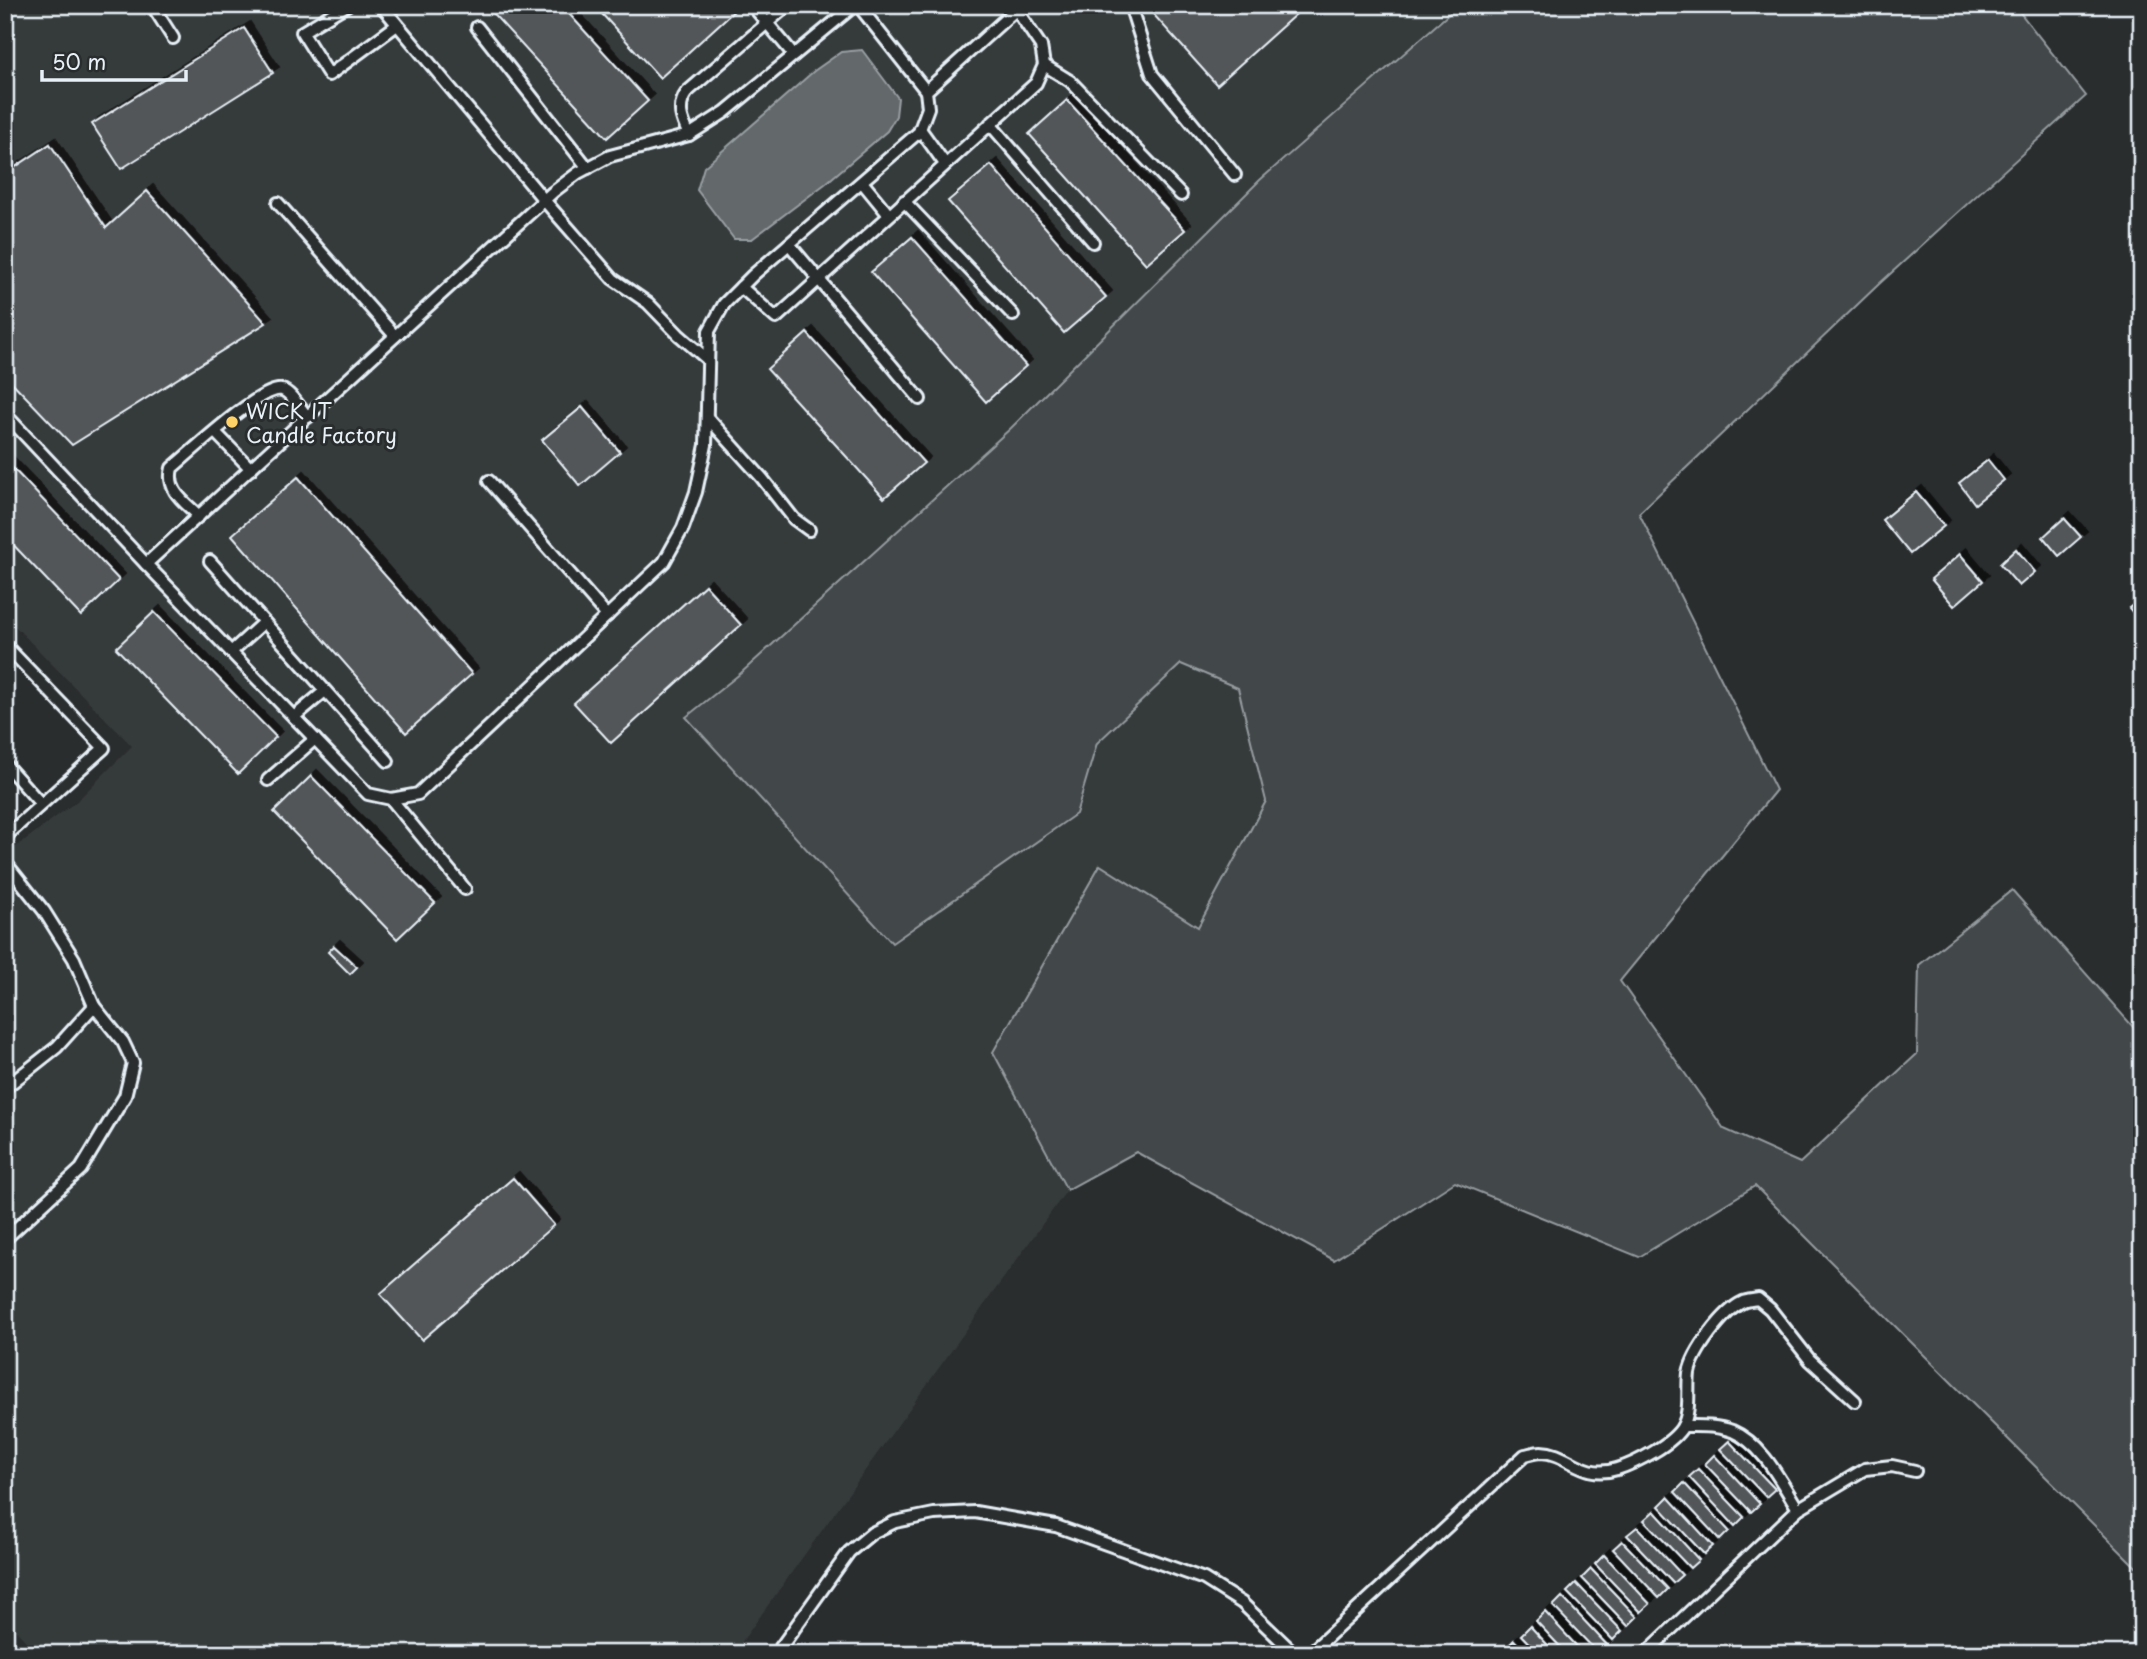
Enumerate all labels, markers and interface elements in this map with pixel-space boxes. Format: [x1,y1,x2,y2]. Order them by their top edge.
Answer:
scale bar [42,38,186,82]
text: 50 m [52,45,106,77]
place label: WICK IT Candle Factory [246,394,397,450]
marker: WICK IT Candle Factory [224,414,240,430]

